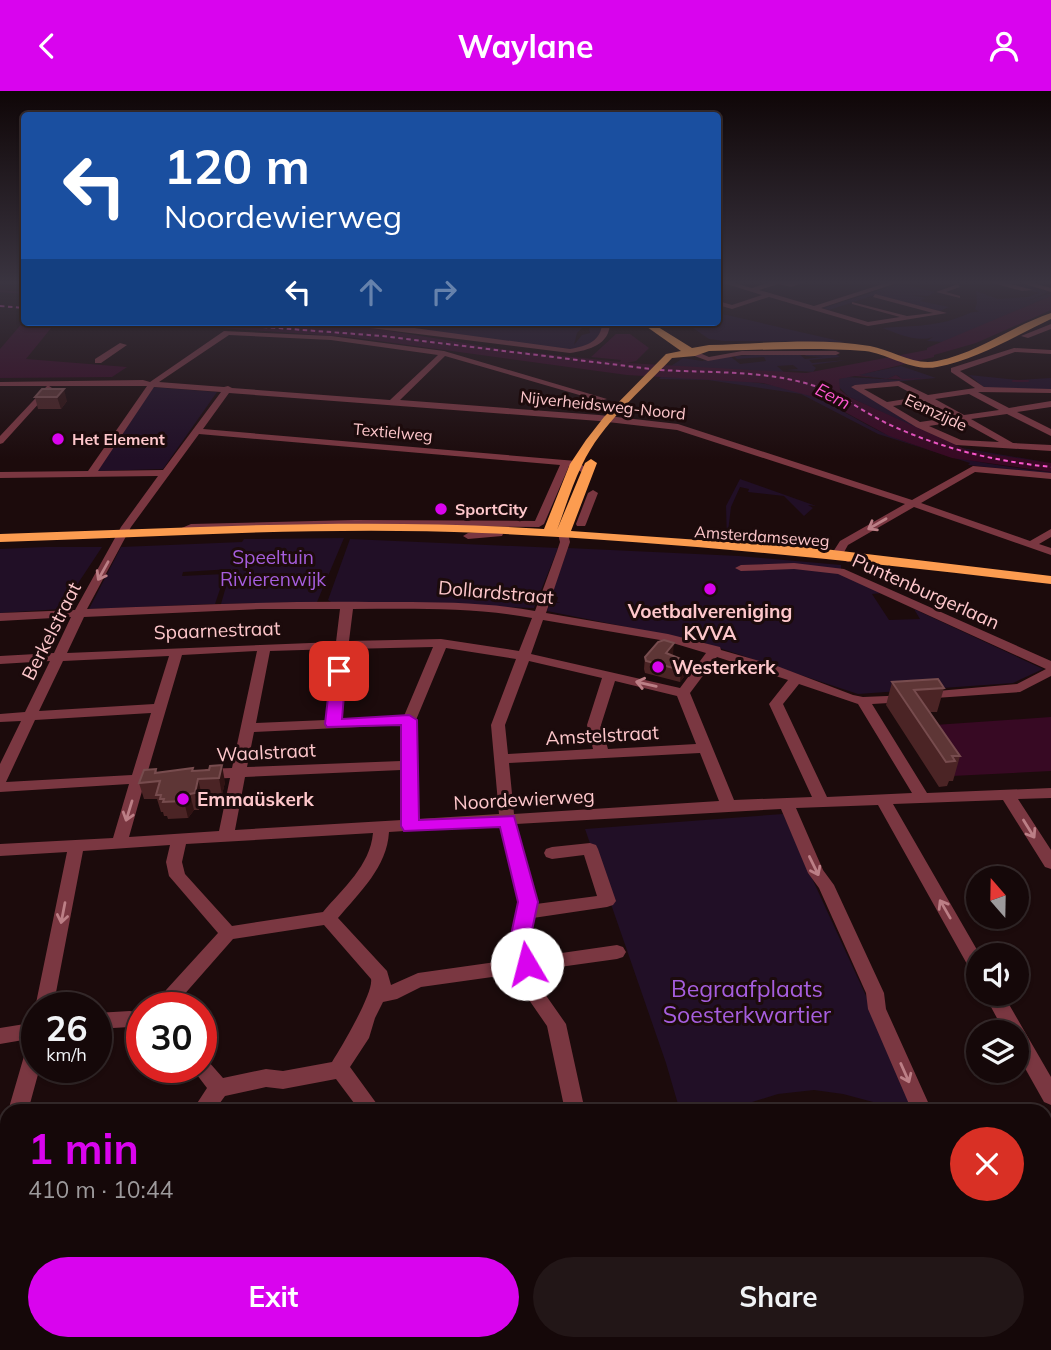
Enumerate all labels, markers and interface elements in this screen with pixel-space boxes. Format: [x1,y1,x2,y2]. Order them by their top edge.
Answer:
text: Waylane [457,26,594,66]
icon: back [28,27,66,65]
icon: person [985,27,1023,65]
text: 120 m [164,135,310,196]
icon: left [49,140,140,231]
text: Noordewierweg [164,196,402,236]
icon: left [279,273,317,311]
icon: ahead [352,273,390,311]
icon: right [425,273,463,311]
water label: Eem [812,378,854,414]
street label: Nijverheidsweg-Noord [519,386,687,424]
street label: Eemzijde [902,389,970,435]
street label: Textielweg [352,419,434,445]
place label: Het Element [72,429,165,449]
marker: Het Element [50,431,66,447]
place label: SportCity [455,499,528,519]
marker: SportCity [433,501,449,517]
one-way arrow [867,517,887,531]
street label: Amsterdamseweg [694,521,830,551]
park label: Speeltuin Rivierenwijk [220,545,326,591]
street label: Puntenburgerlaan [849,548,1003,634]
one-way arrow [96,561,110,581]
street label: Dollardstraat [437,575,555,609]
street label: Berkelstraat [16,578,86,684]
marker: Voetbalvereniging KVVA [702,581,718,597]
place label: Voetbalvereniging KVVA [627,599,792,645]
street label: Spaarnestraat [153,616,281,644]
pin [309,641,369,701]
icon: arrive [320,652,358,690]
place label: Westerkerk [672,655,776,679]
marker: Westerkerk [650,659,666,675]
one-way arrow [636,677,658,690]
street label: Amstelstraat [545,720,660,750]
street label: Waalstraat [216,737,317,767]
street label: Noordewierweg [453,783,595,815]
place label: Emmaüskerk [197,787,314,811]
marker: Emmaüskerk [175,791,191,807]
one-way arrow [121,800,134,822]
one-way arrow [1022,819,1037,838]
one-way arrow [807,855,821,875]
north arrow [966,866,1029,929]
map controls [966,866,1029,1083]
one-way arrow [938,899,951,920]
one-way arrow [55,901,69,924]
position arrow [490,927,564,1001]
button: sound [966,943,1029,1006]
park label: Begraafplaats Soesterkwartier [663,974,832,1029]
speed limit sign: 30 [126,992,217,1083]
text: 26 [45,1006,88,1050]
button: layers [966,1020,1029,1083]
text: km/h [46,1043,87,1066]
one-way arrow [899,1061,912,1083]
text: 1 min [28,1122,139,1175]
button: close [950,1127,1024,1201]
text: 410 m · 10:44 [28,1175,173,1204]
button: Exit [28,1257,519,1337]
button: Share [533,1257,1024,1337]

